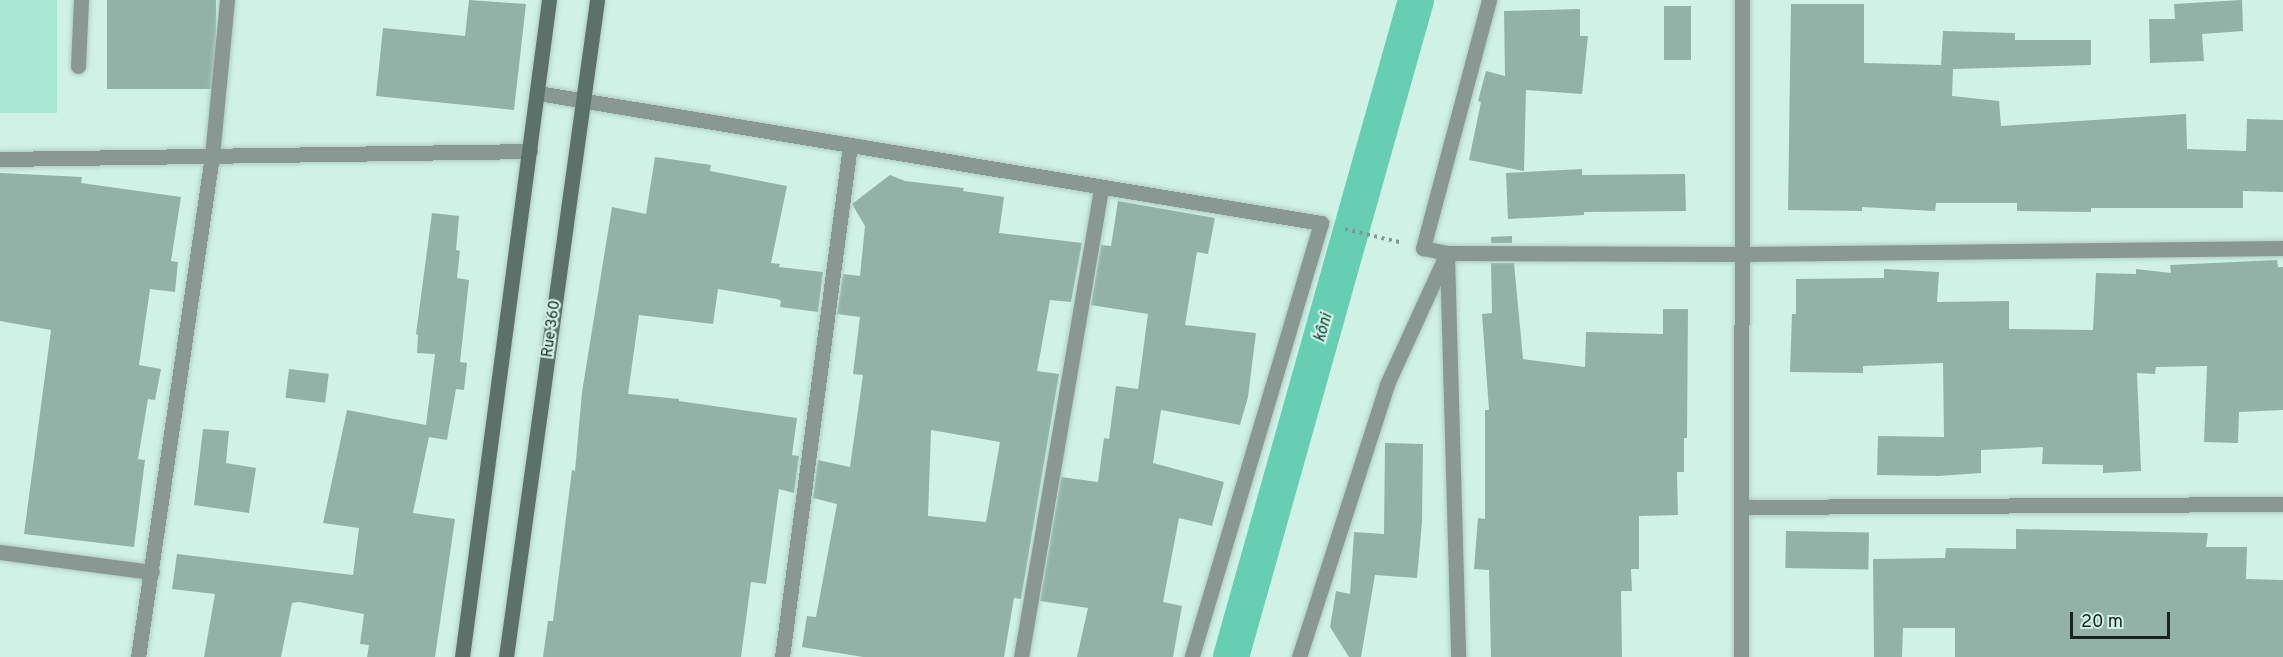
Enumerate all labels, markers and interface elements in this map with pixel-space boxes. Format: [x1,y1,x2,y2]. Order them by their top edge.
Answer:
street label: Rue 360 [539,299,565,359]
water label: kôni [1311,312,1337,344]
scale bar [2073,600,2174,638]
text: 20 m [2081,611,2123,634]

